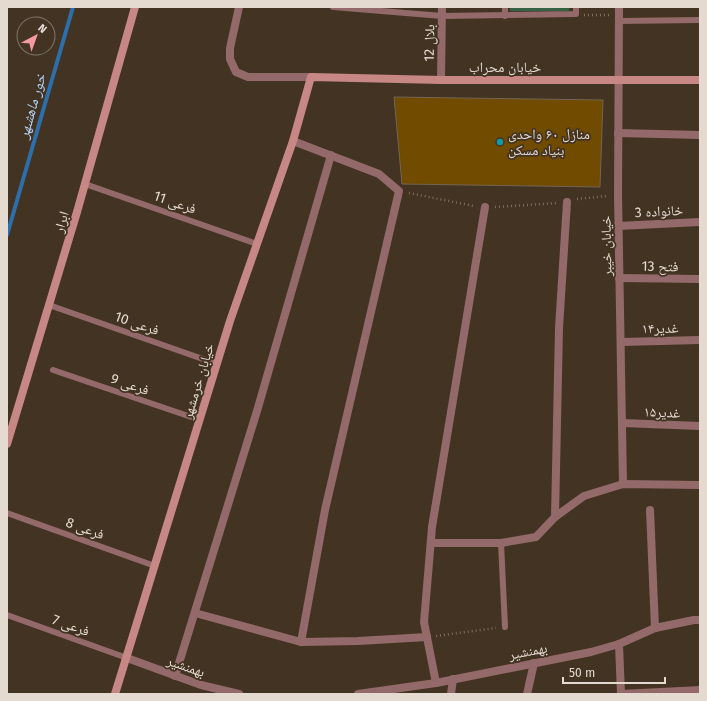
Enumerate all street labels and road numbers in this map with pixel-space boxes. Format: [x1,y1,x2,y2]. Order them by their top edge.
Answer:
street label: بلال 12 [421,24,438,62]
street label: خیابان محراب [469,59,541,76]
street label: فرعی 11 [151,187,198,218]
street label: خانواده 3 [634,202,684,221]
street label: ابرار [50,209,73,236]
street label: خیابان خیبر [597,216,616,277]
street label: فتح 13 [641,258,679,276]
street label: فرعی 10 [112,308,161,339]
street label: غدیر۱۴ [641,320,679,337]
street label: خیابان خرمشهر [179,341,218,422]
street label: فرعی 9 [108,370,151,399]
street label: غدیر۱۵ [643,403,681,422]
street label: فرعی 8 [63,514,106,543]
street label: فرعی 7 [50,611,92,640]
street label: بهمنشیر [506,639,549,664]
street label: بهمنشیر [164,652,207,681]

